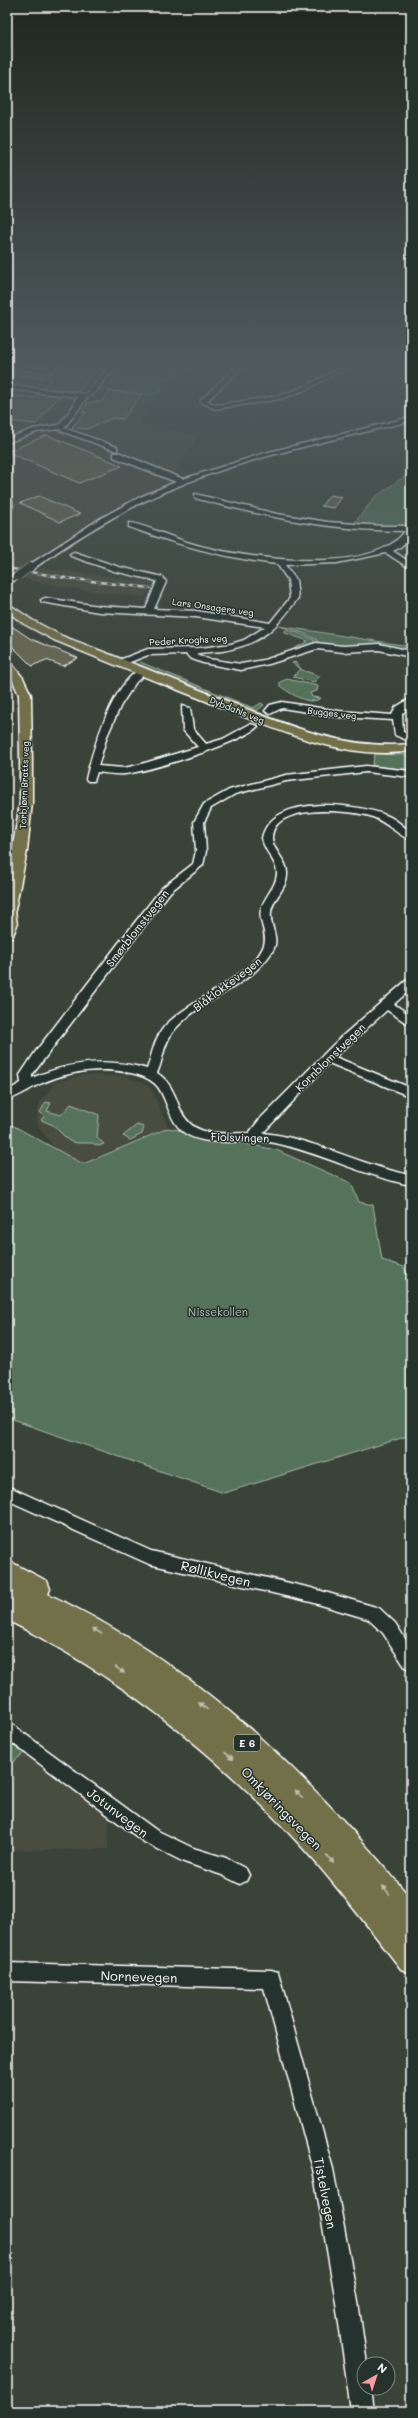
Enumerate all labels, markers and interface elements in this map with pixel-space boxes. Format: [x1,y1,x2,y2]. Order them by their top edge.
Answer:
street label: Lars Onsagers veg [171,596,255,618]
street label: Peder Kroghs veg [149,632,227,648]
street label: Dybdahls veg [208,694,266,726]
street label: Bugges veg [307,705,357,721]
street label: Torbjørn Bratts veg [17,741,31,829]
street label: Smørblomstvegen [102,886,172,970]
street label: Blåklokkevegen [190,953,264,1015]
street label: Kornblomstvegen [292,1020,368,1094]
street label: Fiolsvingen [210,1128,270,1146]
park label: Nissekollen [188,1304,248,1319]
street label: Røllikvegen [179,1556,253,1590]
one-way arrow [91,1628,103,1635]
one-way arrow [115,1666,125,1674]
one-way arrow [198,1702,209,1711]
road number: E 6 [234,1735,260,1751]
one-way arrow [225,1751,234,1760]
street label: Omkjøringsvegen [238,1763,326,1853]
street label: Jotunvegen [84,1783,152,1841]
one-way arrow [294,1789,304,1799]
one-way arrow [325,1854,334,1863]
one-way arrow [382,1885,391,1896]
street label: Nornevegen [100,1966,178,1986]
street label: Tistelvegen [311,2156,341,2230]
north arrow [356,2356,396,2396]
text: N [375,2359,391,2376]

